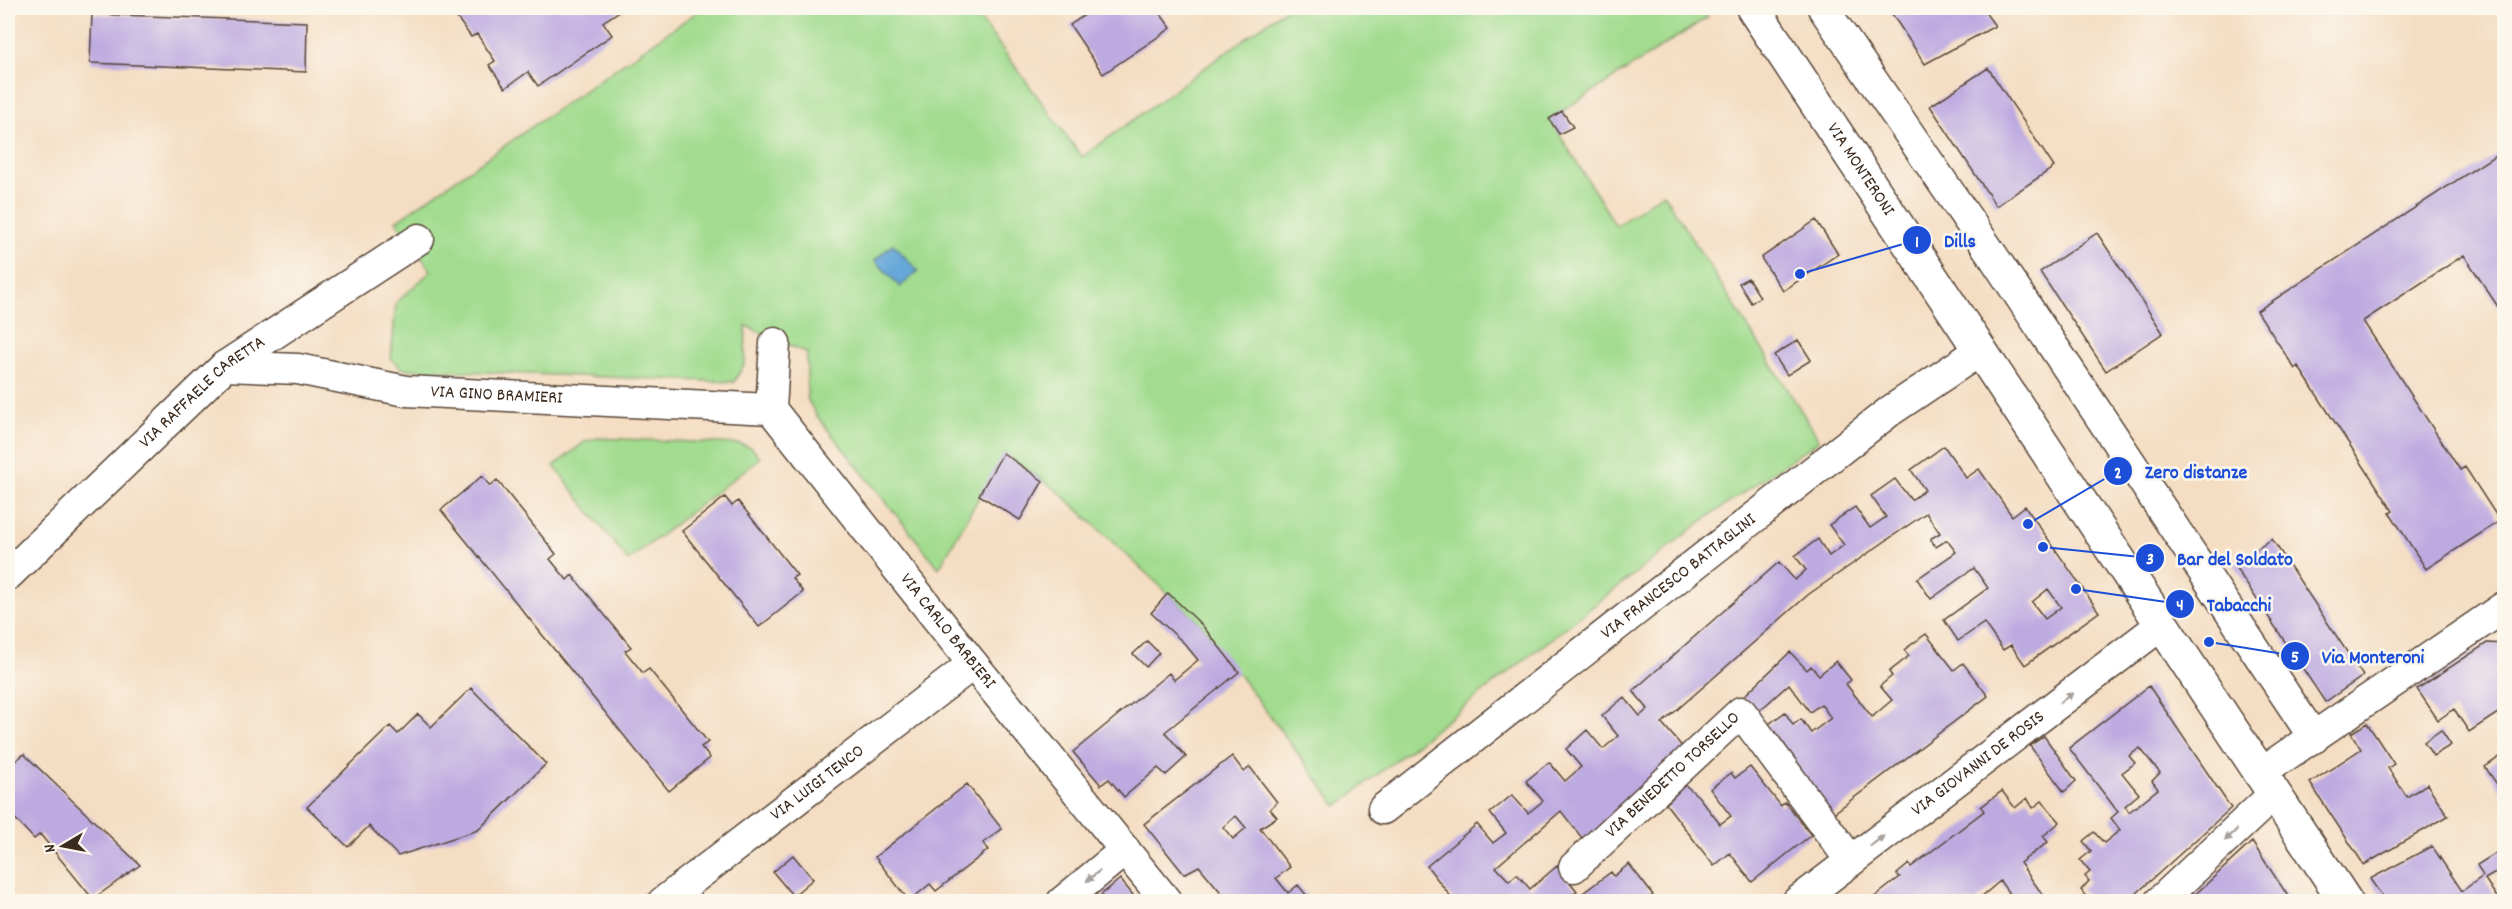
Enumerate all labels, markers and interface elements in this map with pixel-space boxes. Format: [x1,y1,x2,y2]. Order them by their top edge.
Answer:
street label: VIA MONTERONI [1820,118,1900,222]
callout: Dills [1902,221,1988,259]
text: Dills [1944,229,1976,257]
text: 1 [1915,231,1919,256]
street label: VIA RAFFAELE CARETTA [134,330,270,454]
street label: VIA GINO BRAMIERI [430,380,564,411]
callout: Zero distanze [2103,452,2260,490]
text: Zero distanze [2145,460,2247,488]
text: 2 [2114,462,2122,487]
street label: VIA FRANCESCO BATTAGLINI [1596,508,1762,646]
callout: Bar del Soldato [2135,539,2305,577]
text: Bar del Soldato [2177,547,2293,575]
text: 3 [2146,548,2154,573]
street label: VIA CARLO BARBIERI [894,568,1001,695]
callout: Tabacchi [2165,585,2283,623]
text: Tabacchi [2207,593,2271,621]
text: 4 [2176,594,2184,619]
callout: Via Monteroni [2280,637,2437,675]
text: Via Monteroni [2322,645,2425,673]
text: 5 [2291,646,2299,671]
one-way arrow [2058,692,2073,704]
street label: VIA GIOVANNI DE ROSIS [1907,705,2050,823]
street label: VIA BENEDETTO TORSELLO [1600,706,1746,844]
street label: VIA LUIGI TENCO [766,739,870,827]
north arrow [33,816,93,876]
one-way arrow [2223,828,2238,842]
one-way arrow [1869,834,1885,847]
text: N [39,842,63,854]
one-way arrow [1085,869,1101,882]

